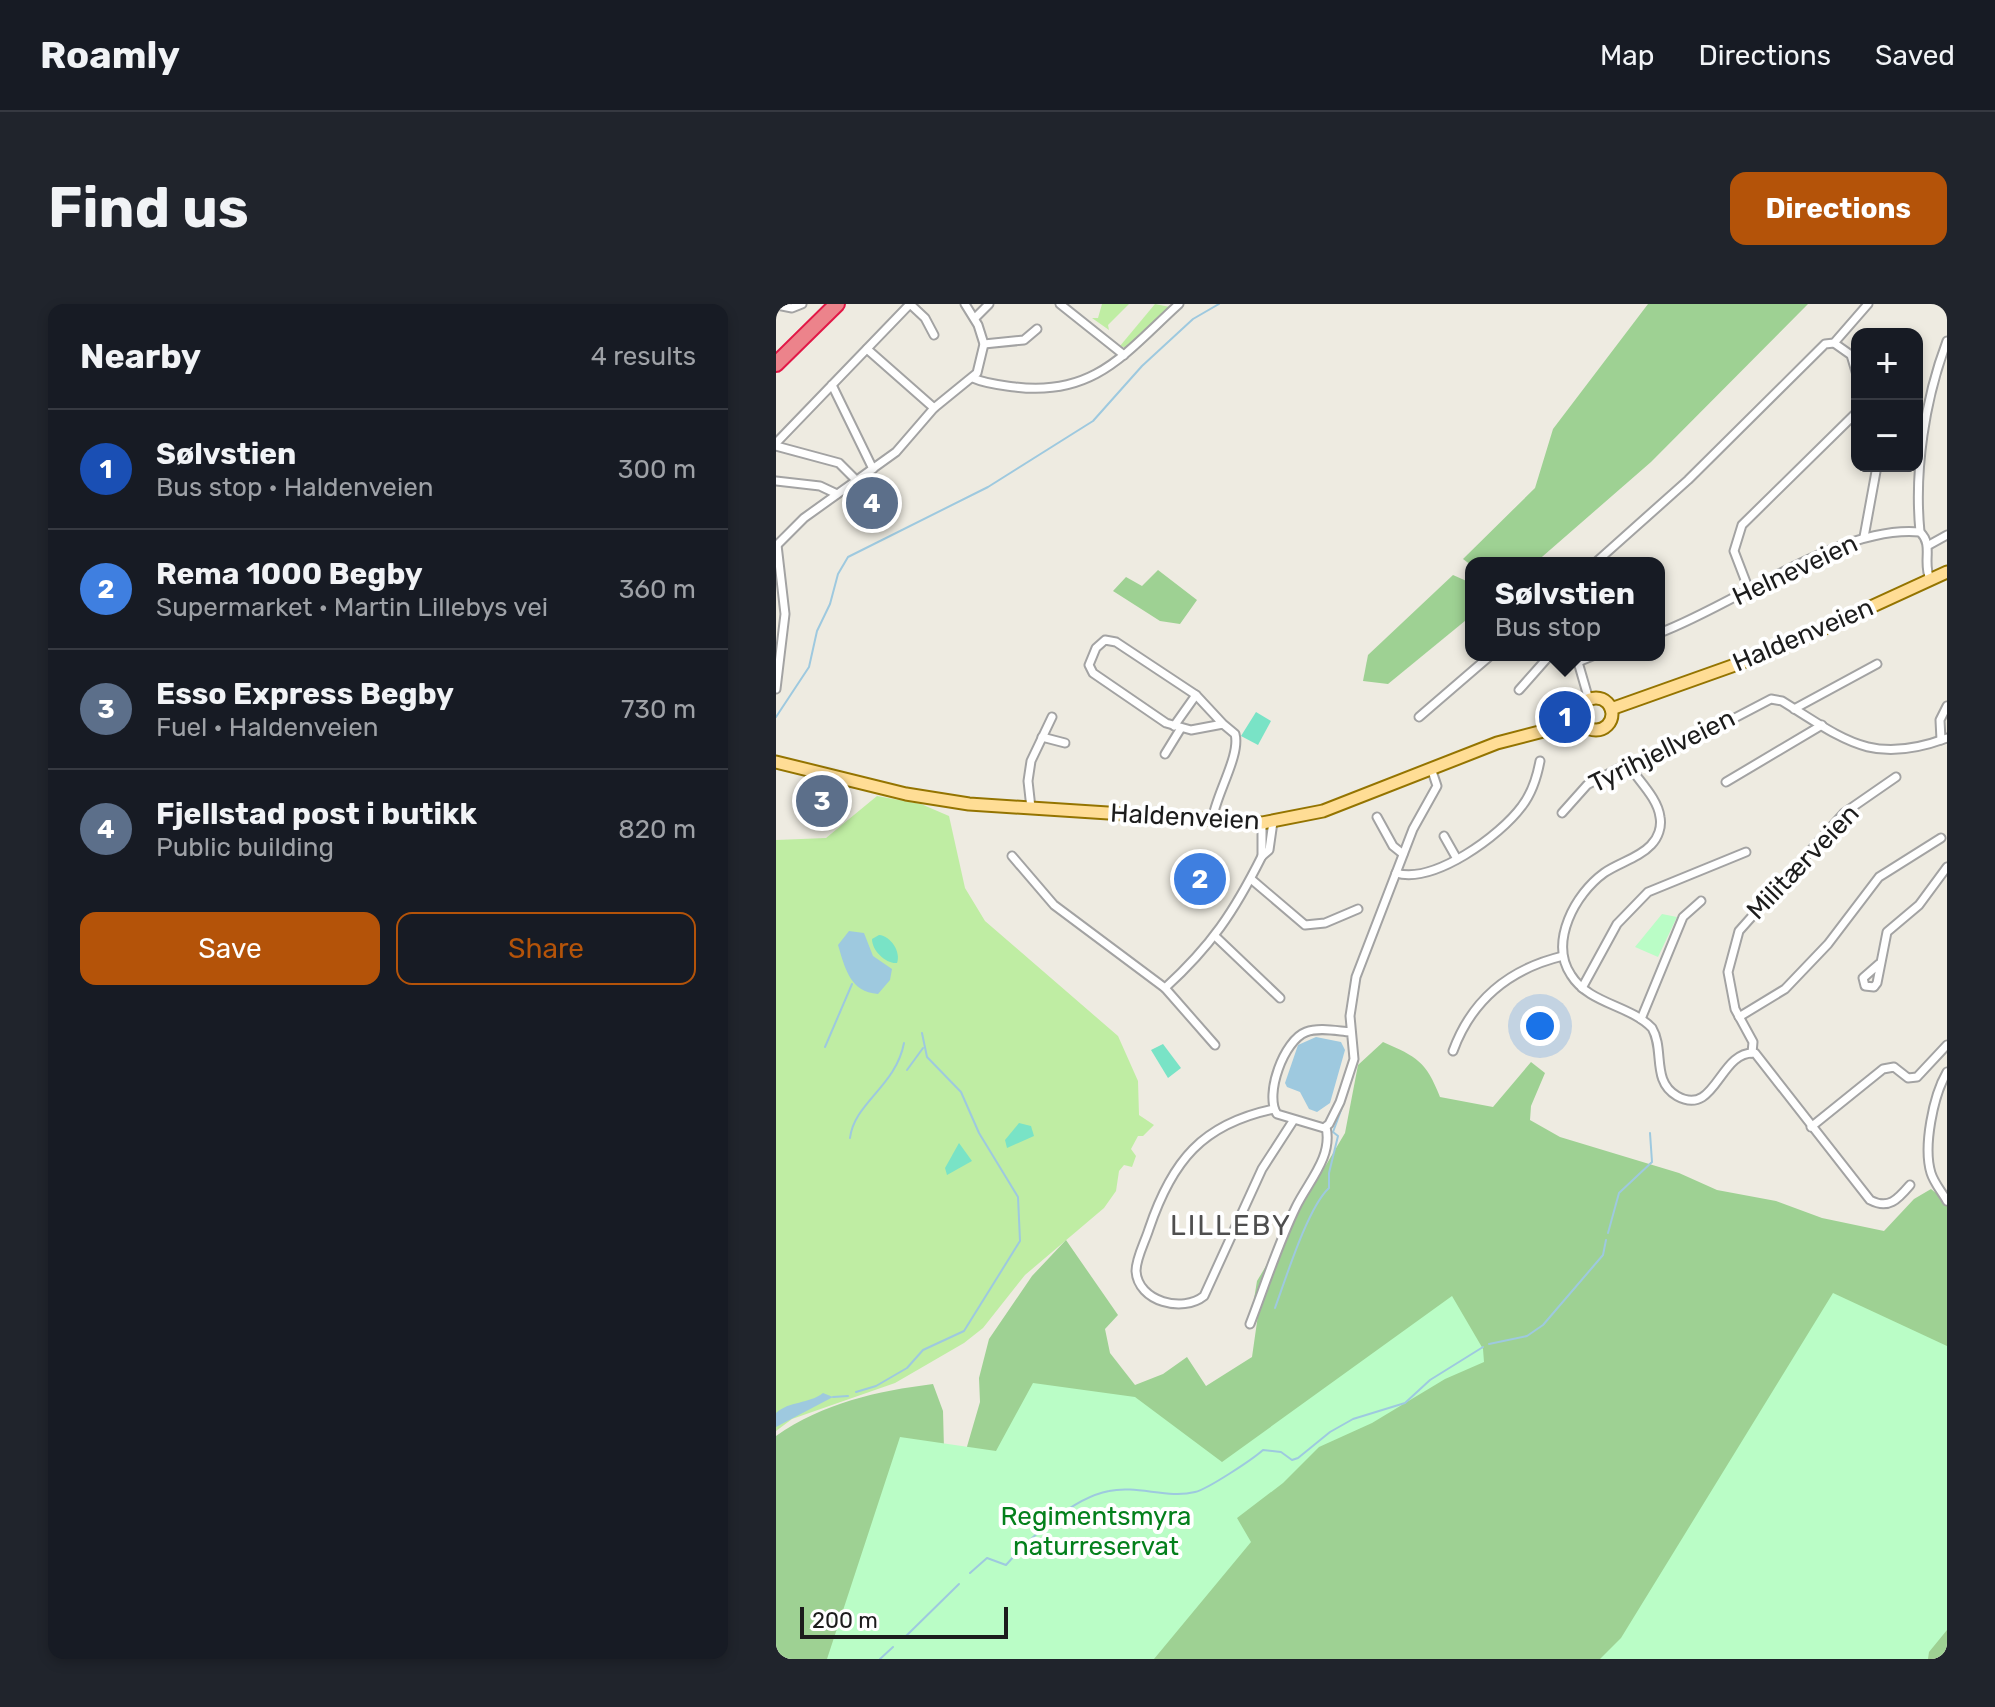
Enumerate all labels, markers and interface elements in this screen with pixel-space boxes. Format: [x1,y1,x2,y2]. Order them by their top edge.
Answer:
text: Roamly [40,32,180,78]
text: Map [1600,39,1654,72]
text: Directions [1698,39,1831,72]
text: Saved [1875,39,1955,72]
button: Directions [1730,172,1947,245]
text: Find us [48,175,249,241]
map controls [1851,328,1923,472]
button: + [1851,328,1923,400]
text: Nearby [80,336,201,377]
text: 4 results [591,341,696,372]
button: − [1851,400,1923,472]
text: Sølvstien [156,436,296,472]
text: 1 [100,454,112,485]
text: 300 m [618,454,696,485]
text: Bus stop · Haldenveien [156,472,434,503]
pin: 4 [846,473,898,533]
street label: Helneveien [1728,528,1862,612]
text: Rema 1000 Begby [156,556,423,592]
popup [1465,557,1665,661]
text: 2 [98,574,114,605]
text: 360 m [619,574,696,605]
text: Sølvstien [1495,576,1635,612]
street label: Haldenveien [1728,591,1878,679]
text: Supermarket · Martin Lillebys vei [156,592,548,623]
text: Bus stop [1495,612,1601,643]
text: Esso Express Begby [156,676,454,712]
pin: 1 [1539,687,1591,747]
text: 3 [97,694,115,725]
text: 730 m [621,694,696,725]
street label: Tyrihjellveien [1584,702,1740,800]
text: Fuel · Haldenveien [156,712,379,743]
pin: 3 [796,771,848,831]
text: Fjellstad post i butikk [156,796,477,832]
street label: Haldenveien [1109,798,1261,836]
street label: Militærveien [1740,798,1866,926]
text: 4 [97,814,115,845]
text: 820 m [618,814,696,845]
text: Public building [156,832,334,863]
pin: 2 [1174,849,1226,909]
button: Save [80,912,380,985]
button: Share [396,912,696,985]
your location [1520,1006,1560,1046]
district label: LILLEBY [1170,1209,1292,1242]
park label: Regimentsmyra naturreservat [1001,1501,1191,1562]
scale bar [800,1603,1008,1639]
text: 200 m [812,1607,878,1634]

